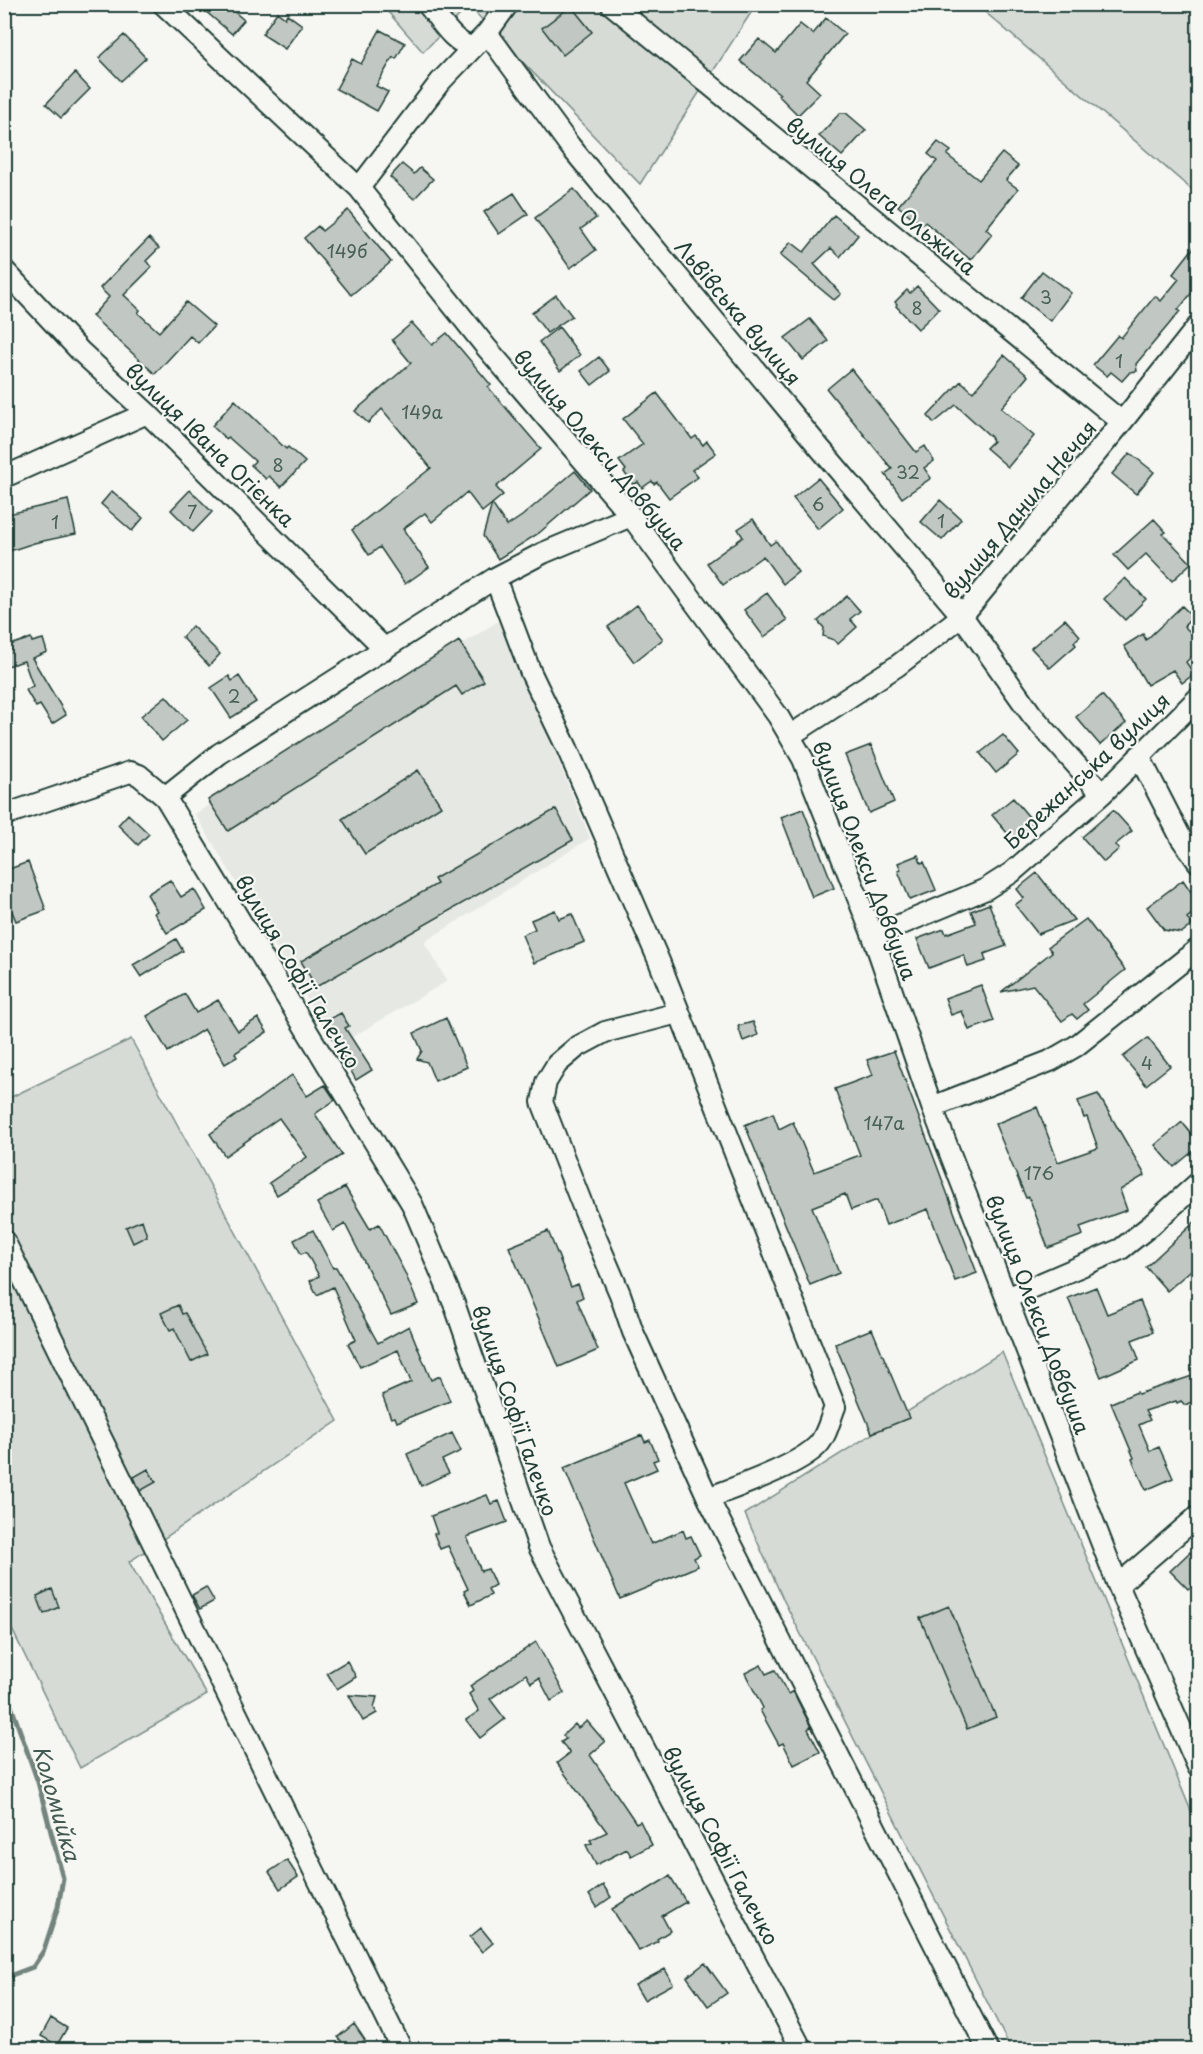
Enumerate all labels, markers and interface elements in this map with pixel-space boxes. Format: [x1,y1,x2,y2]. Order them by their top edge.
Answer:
street label: вулиця Олега Ольжича [780,108,985,282]
street label: Львівська вулиця [668,232,810,392]
house number: 149б [327,237,368,264]
house number: 3 [1040,283,1052,310]
house number: 8 [911,294,923,321]
street label: вулиця Олекси Довбуша [507,341,695,557]
house number: 1 [1115,347,1123,374]
street label: вулиця Івана Огієнка [119,354,303,534]
house number: 149а [401,398,444,425]
street label: вулиця Данила Нечая [934,413,1104,605]
house number: 8 [272,451,284,478]
house number: 32 [896,458,920,485]
house number: 6 [812,490,824,517]
house number: 7 [187,498,197,525]
house number: 1 [937,507,945,534]
house number: 1 [51,508,59,535]
house number: 2 [228,682,240,709]
street label: Бережанська вулиця [996,684,1176,856]
street label: вулиця Олекси Довбуша [805,735,927,985]
street label: вулиця Софії Галечко [228,868,370,1074]
house number: 4 [1141,1049,1153,1076]
house number: 147а [863,1109,905,1136]
house number: 176 [1024,1159,1054,1186]
street label: вулиця Олекси Довбуша [978,1189,1100,1439]
street label: вулиця Софії Галечко [465,1300,567,1520]
street label: вулиця Софії Галечко [656,1740,788,1950]
water label: Коломийка [26,1741,91,1866]

